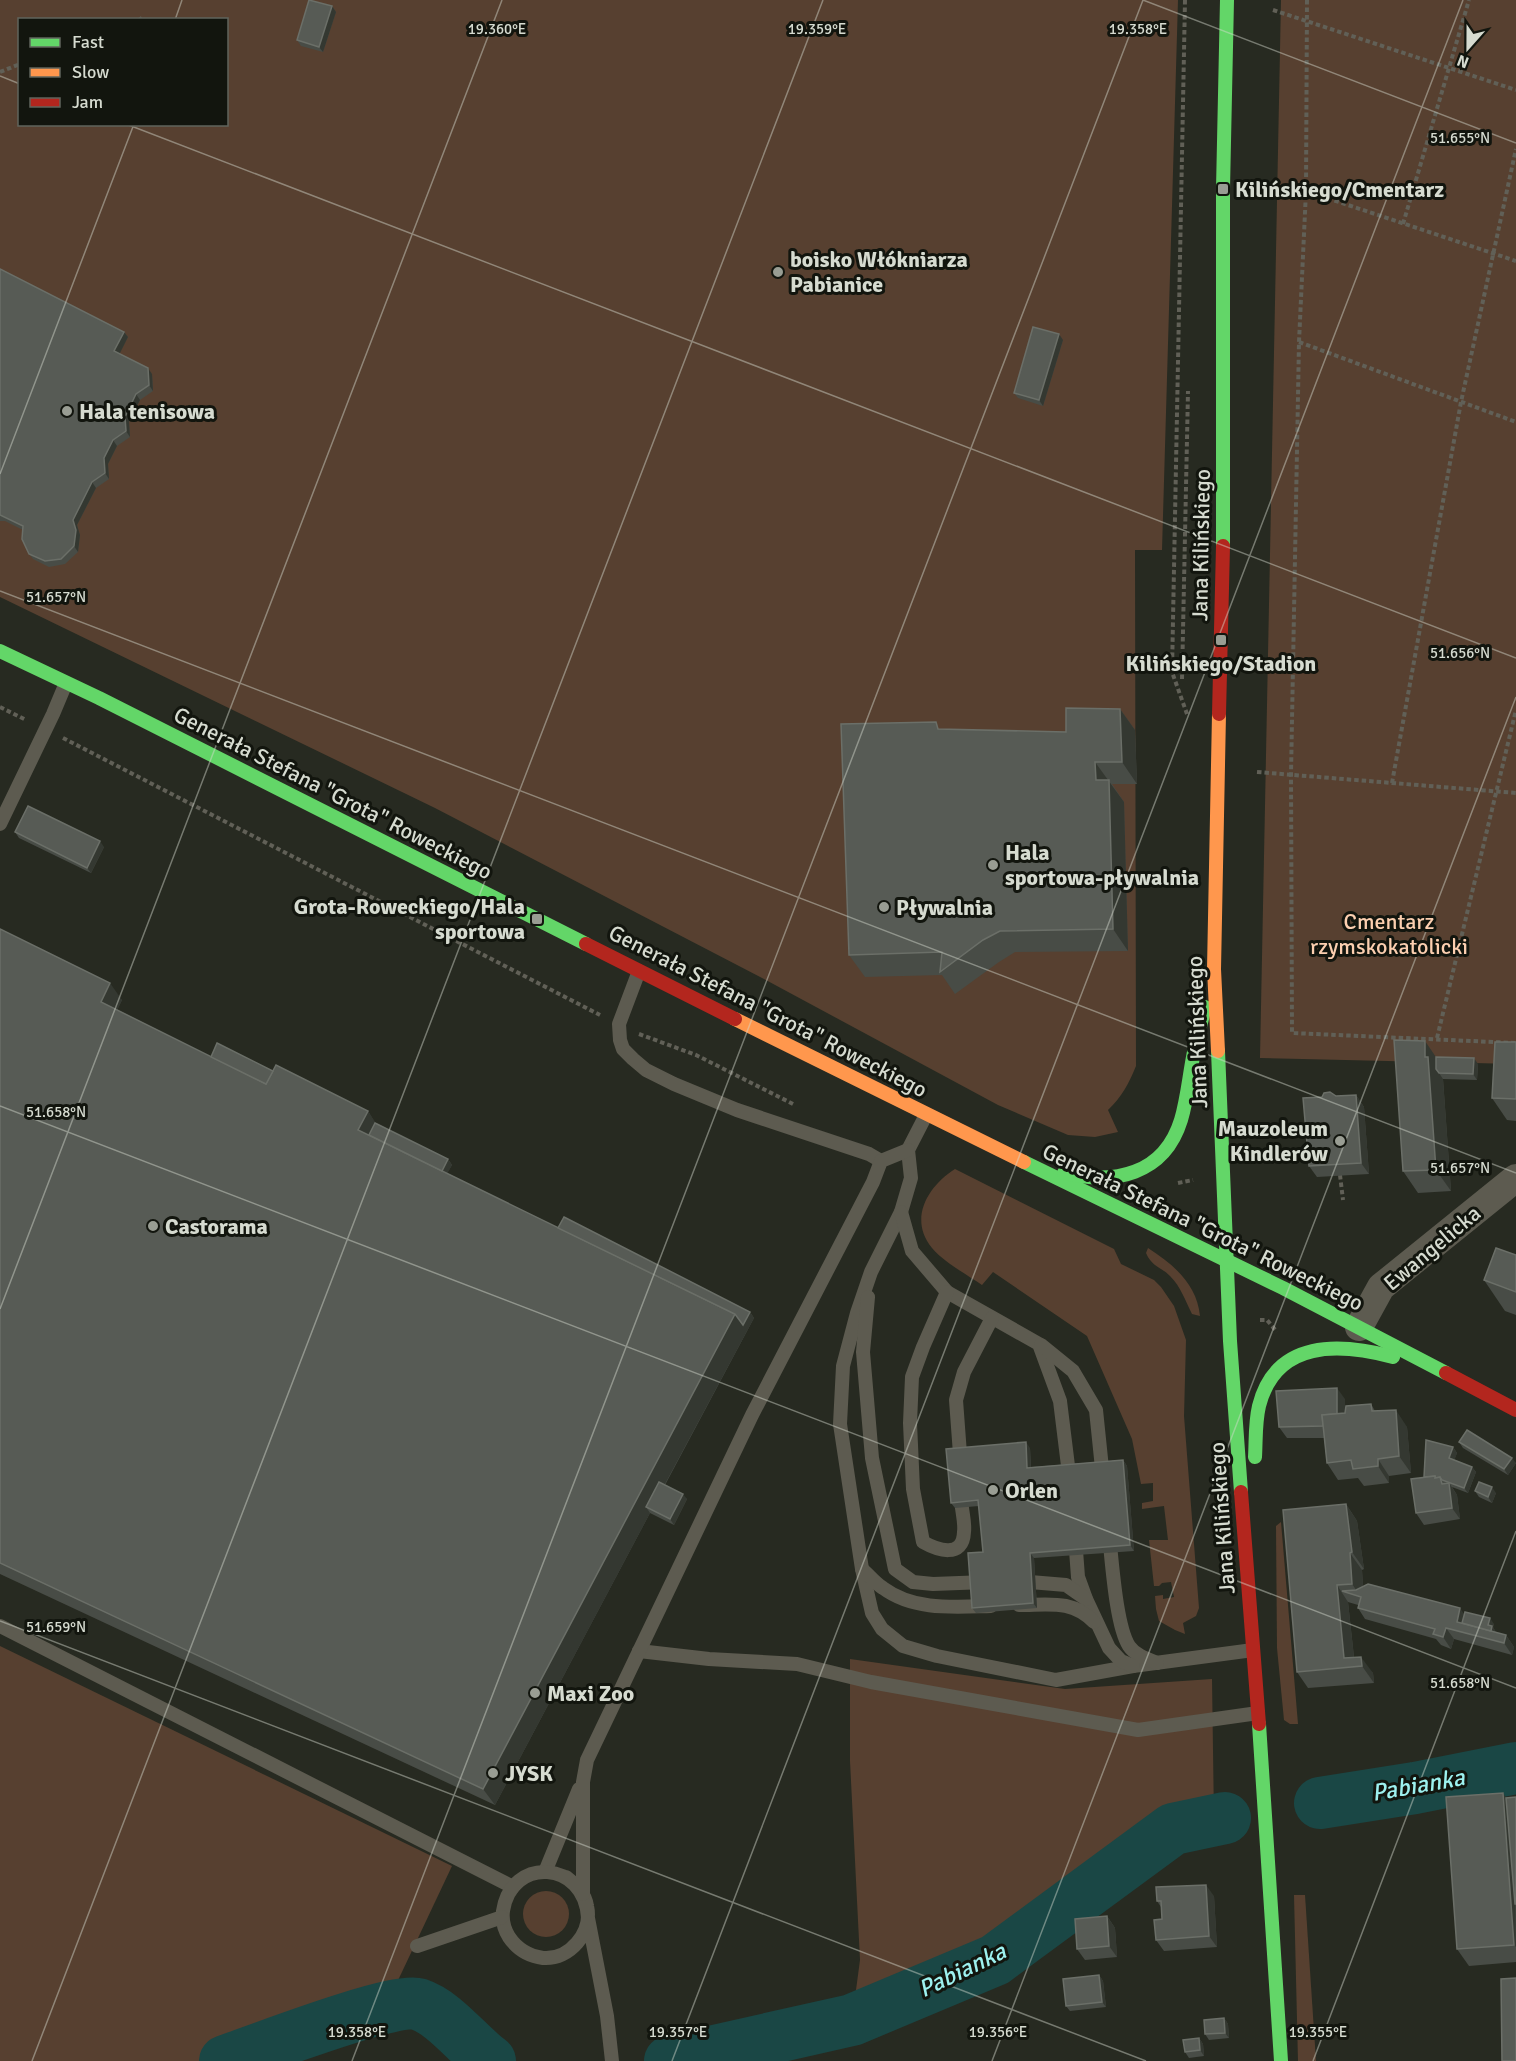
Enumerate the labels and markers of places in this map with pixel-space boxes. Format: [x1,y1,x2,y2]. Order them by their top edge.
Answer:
place label: Kilińskiego/Cmentarz [1235,176,1444,203]
marker: Kilińskiego/Cmentarz [1216,182,1230,196]
place label: boisko Włókniarza Pabianice [790,246,968,298]
marker: boisko Włókniarza Pabianice [771,265,785,279]
place label: Hala tenisowa [79,398,215,425]
marker: Hala tenisowa [60,404,74,418]
marker: Kilińskiego/Stadion [1214,633,1228,647]
place label: Kilińskiego/Stadion [1126,650,1316,677]
place label: Hala sportowa-pływalnia [1005,839,1199,891]
marker: Hala sportowa-pływalnia [986,858,1000,872]
place label: Grota-Roweckiego/Hala sportowa [294,893,525,945]
place label: Pływalnia [896,894,993,921]
marker: Pływalnia [877,900,891,914]
marker: Grota-Roweckiego/Hala sportowa [530,912,544,926]
place label: Mauzoleum Kindlerów [1218,1115,1328,1167]
marker: Mauzoleum Kindlerów [1333,1134,1347,1148]
place label: Castorama [165,1213,268,1240]
marker: Castorama [146,1219,160,1233]
place label: Orlen [1005,1477,1058,1504]
marker: Orlen [986,1483,1000,1497]
place label: Maxi Zoo [547,1680,634,1707]
marker: Maxi Zoo [528,1686,542,1700]
place label: JYSK [505,1760,553,1787]
marker: JYSK [486,1766,500,1780]

